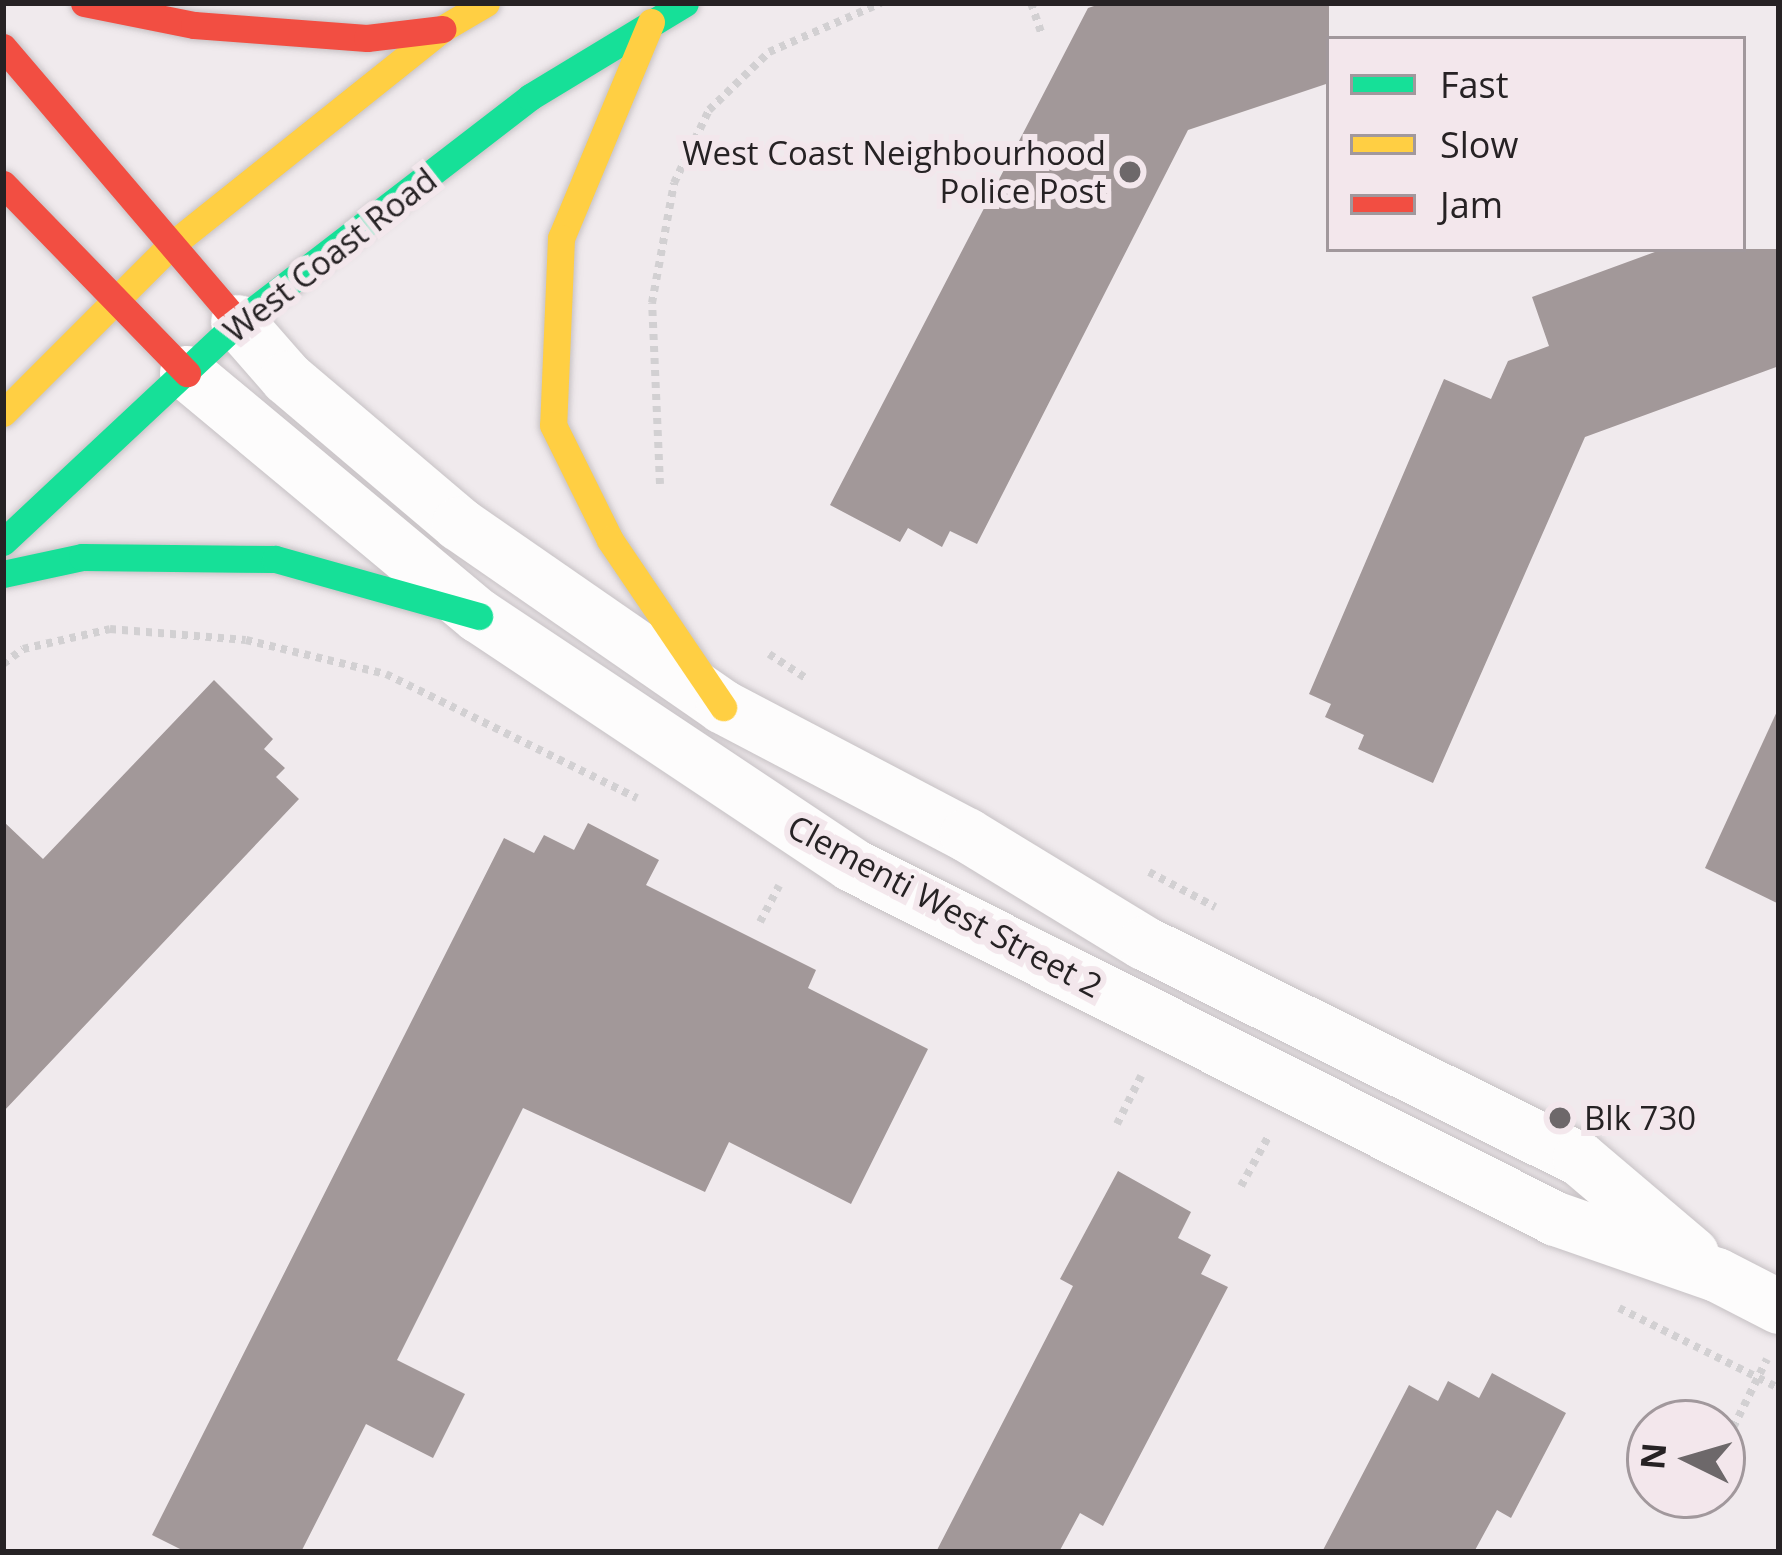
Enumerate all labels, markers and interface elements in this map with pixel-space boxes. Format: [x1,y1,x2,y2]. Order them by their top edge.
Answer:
legend [1326,36,1746,252]
text: Fast [1440,60,1509,109]
text: Slow [1440,120,1518,169]
place label: West Coast Neighbourhood Police Post [682,133,1106,211]
marker: West Coast Neighbourhood Police Post [1117,159,1143,185]
street label: West Coast Road [216,160,444,350]
text: Jam [1440,180,1503,229]
street label: Clementi West Street 2 [781,806,1109,1006]
place label: Blk 730 [1584,1098,1696,1138]
marker: Blk 730 [1547,1105,1573,1131]
north arrow [1626,1399,1746,1519]
text: N [1629,1441,1676,1471]

